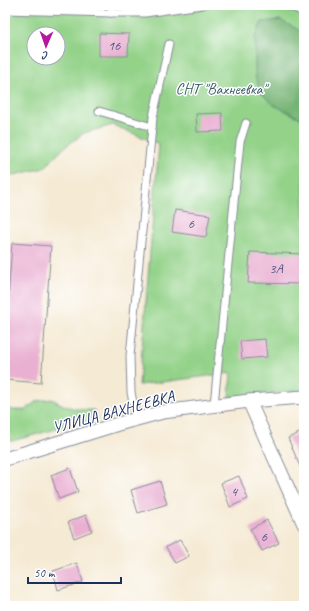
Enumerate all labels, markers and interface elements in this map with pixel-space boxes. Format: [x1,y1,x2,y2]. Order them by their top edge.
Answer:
north arrow [26,26,66,66]
house number: 16 [108,37,121,54]
text: С [41,49,49,63]
park label: СНТ "Вахнеевка" [176,79,270,99]
house number: 6 [188,215,195,232]
house number: 3А [269,260,284,277]
street label: УЛИЦА ВАХНЕЕВКА [50,386,177,438]
house number: 4 [231,483,239,500]
house number: 6 [261,528,268,545]
scale bar [28,559,121,585]
text: 50 m [34,565,56,581]

